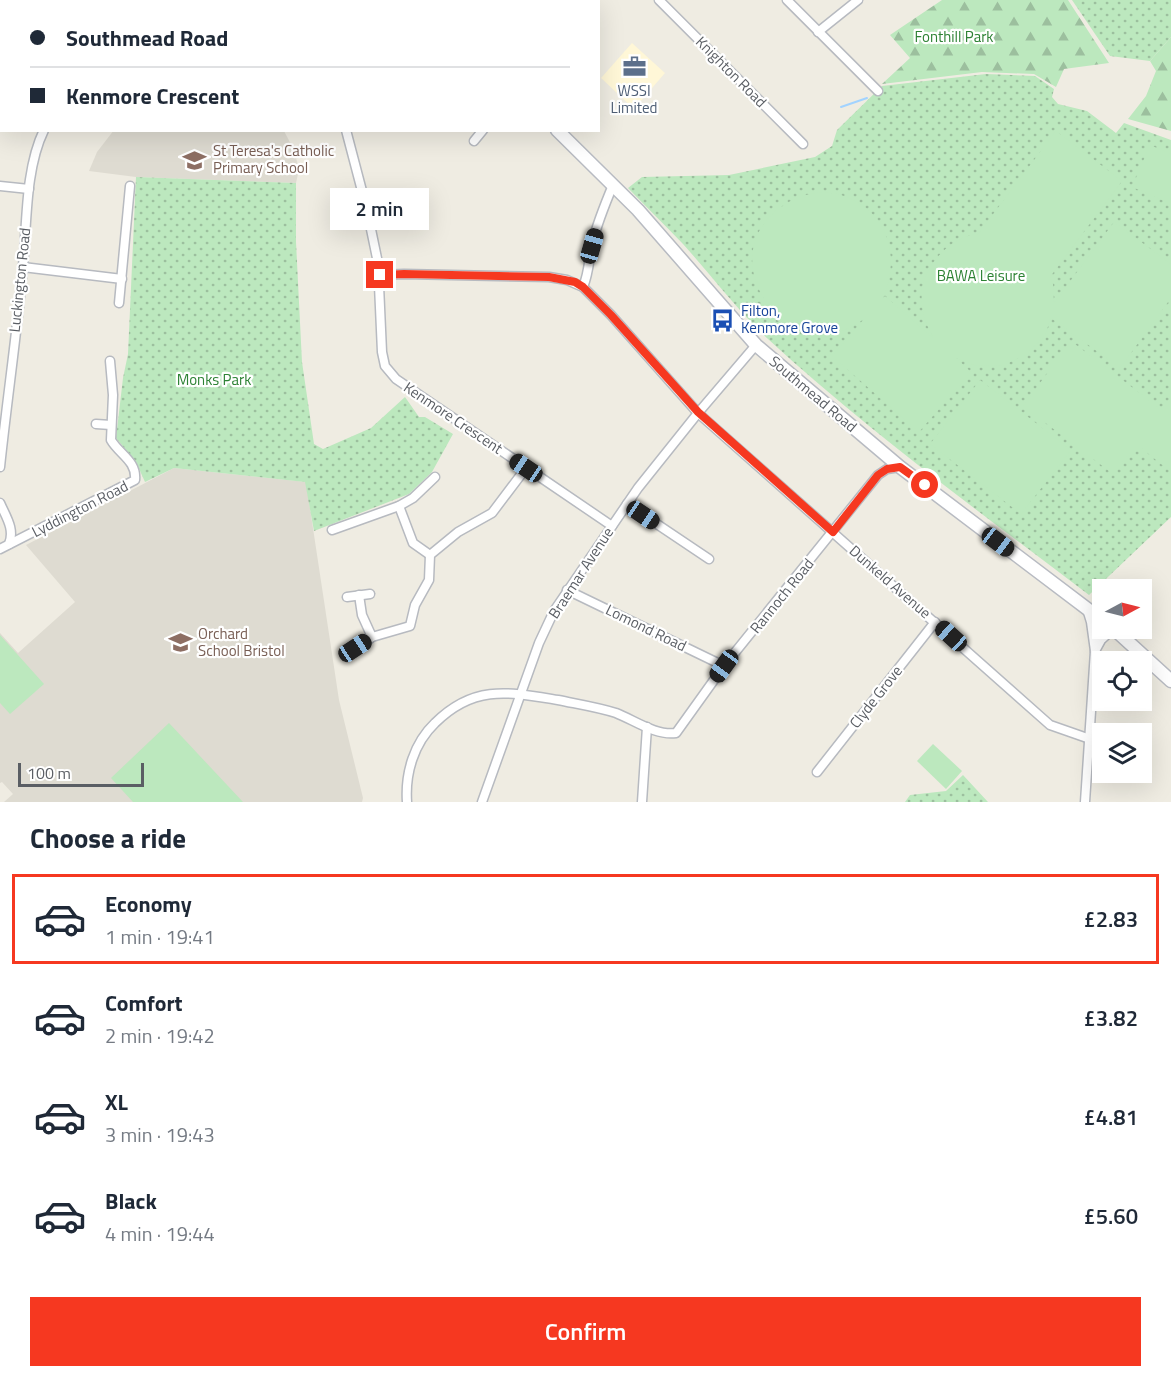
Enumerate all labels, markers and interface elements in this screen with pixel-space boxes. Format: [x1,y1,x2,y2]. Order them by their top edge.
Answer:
text: Southmead Road [66,21,228,55]
park label: Fonthill Park [914,25,994,48]
street label: Knighton Road [690,31,772,113]
office icon: WSSI Limited [621,54,647,80]
text: Kenmore Crescent [66,79,239,113]
place label: WSSI Limited [610,79,658,119]
place label: St Teresa's Catholic Primary School [213,139,334,179]
school or university icon: St Teresa's Catholic Primary School [182,147,208,173]
callout: 2 min [330,188,430,230]
text: 2 min [355,193,404,224]
car [578,226,606,266]
street label: Luckington Road [3,227,36,333]
route end [366,261,393,288]
park label: BAWA Leisure [937,264,1025,287]
place label: Filton, Kenmore Grove [741,299,838,339]
bus stop icon: Filton, Kenmore Grove [710,307,736,333]
street label: Southmead Road [764,350,862,437]
park label: Monks Park [177,368,251,391]
street label: Kenmore Crescent [399,376,508,460]
car [506,450,546,486]
route start [911,471,938,498]
street label: Lyddington Road [28,474,132,543]
car [623,497,663,533]
street label: Braemar Avenue [542,522,619,623]
car [978,524,1018,560]
street label: Dunkeld Avenue [844,540,936,624]
street label: Rannoch Road [744,553,819,638]
north arrow [1092,579,1152,639]
map controls [1092,579,1152,783]
street label: Lomond Road [602,598,690,657]
car [932,617,970,655]
place label: Orchard School Bristol [198,622,285,662]
school or university icon: Orchard School Bristol [167,630,193,656]
car [335,631,375,665]
car [706,646,742,686]
button: locate [1092,651,1152,711]
street label: Clyde Grove [844,660,908,733]
button: layers [1092,723,1152,783]
scale bar [18,760,144,788]
text: 100 m [27,761,71,785]
text: Choose a ride [30,817,186,858]
text: Economy [105,887,192,921]
icon: car [33,892,87,946]
text: £2.83 [1083,902,1138,936]
text: 1 min · 19:41 [105,921,215,952]
text: Comfort [105,986,183,1020]
icon: car [33,991,87,1045]
text: £3.82 [1083,1001,1138,1035]
text: 2 min · 19:42 [105,1020,215,1051]
text: XL [105,1085,128,1119]
icon: car [33,1090,87,1144]
text: £4.81 [1083,1100,1138,1134]
text: 3 min · 19:43 [105,1119,215,1150]
text: Black [105,1184,157,1218]
icon: car [33,1189,87,1243]
text: £5.60 [1083,1199,1138,1233]
text: 4 min · 19:44 [105,1218,215,1249]
button: Confirm [30,1297,1141,1366]

